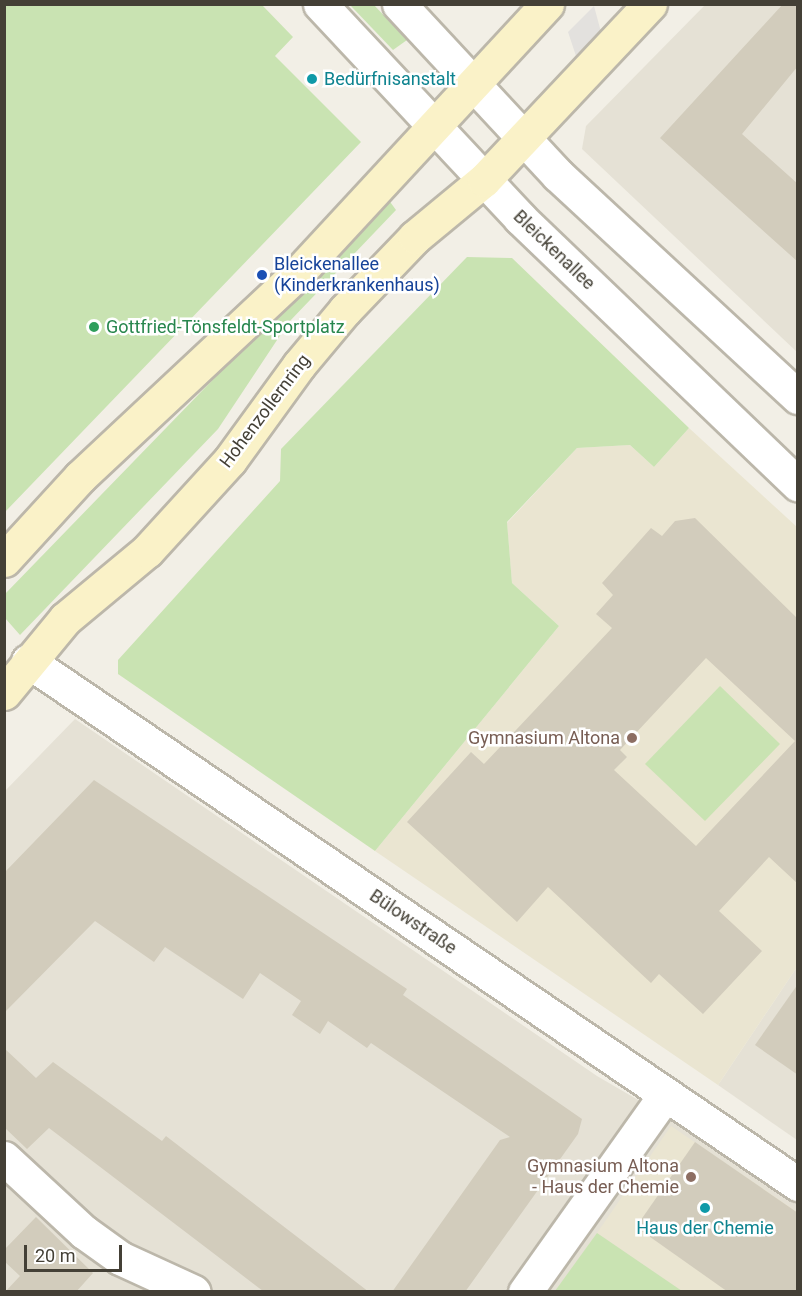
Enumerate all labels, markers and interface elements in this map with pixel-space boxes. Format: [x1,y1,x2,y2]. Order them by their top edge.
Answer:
place label: Bedürfnisanstalt [324,68,456,90]
marker: Bedürfnisanstalt [305,72,319,86]
street label: Bleickenallee [509,206,599,294]
place label: Bleickenallee (Kinderkrankenhaus) [274,254,440,296]
marker: Bleickenallee (Kinderkrankenhaus) [255,268,269,282]
place label: Gottfried-Tönsfeldt-Sportplatz [106,316,345,338]
marker: Gottfried-Tönsfeldt-Sportplatz [87,320,101,334]
street label: Hohenzollernring [215,350,315,472]
place label: Gymnasium Altona [468,727,620,749]
marker: Gymnasium Altona [625,731,639,745]
street label: Bülowstraße [365,885,461,959]
place label: Gymnasium Altona - Haus der Chemie [527,1156,679,1198]
marker: Gymnasium Altona - Haus der Chemie [684,1170,698,1184]
marker: Haus der Chemie [698,1201,712,1215]
place label: Haus der Chemie [636,1217,774,1239]
scale bar [27,1233,124,1271]
text: 20 m [35,1245,75,1266]

